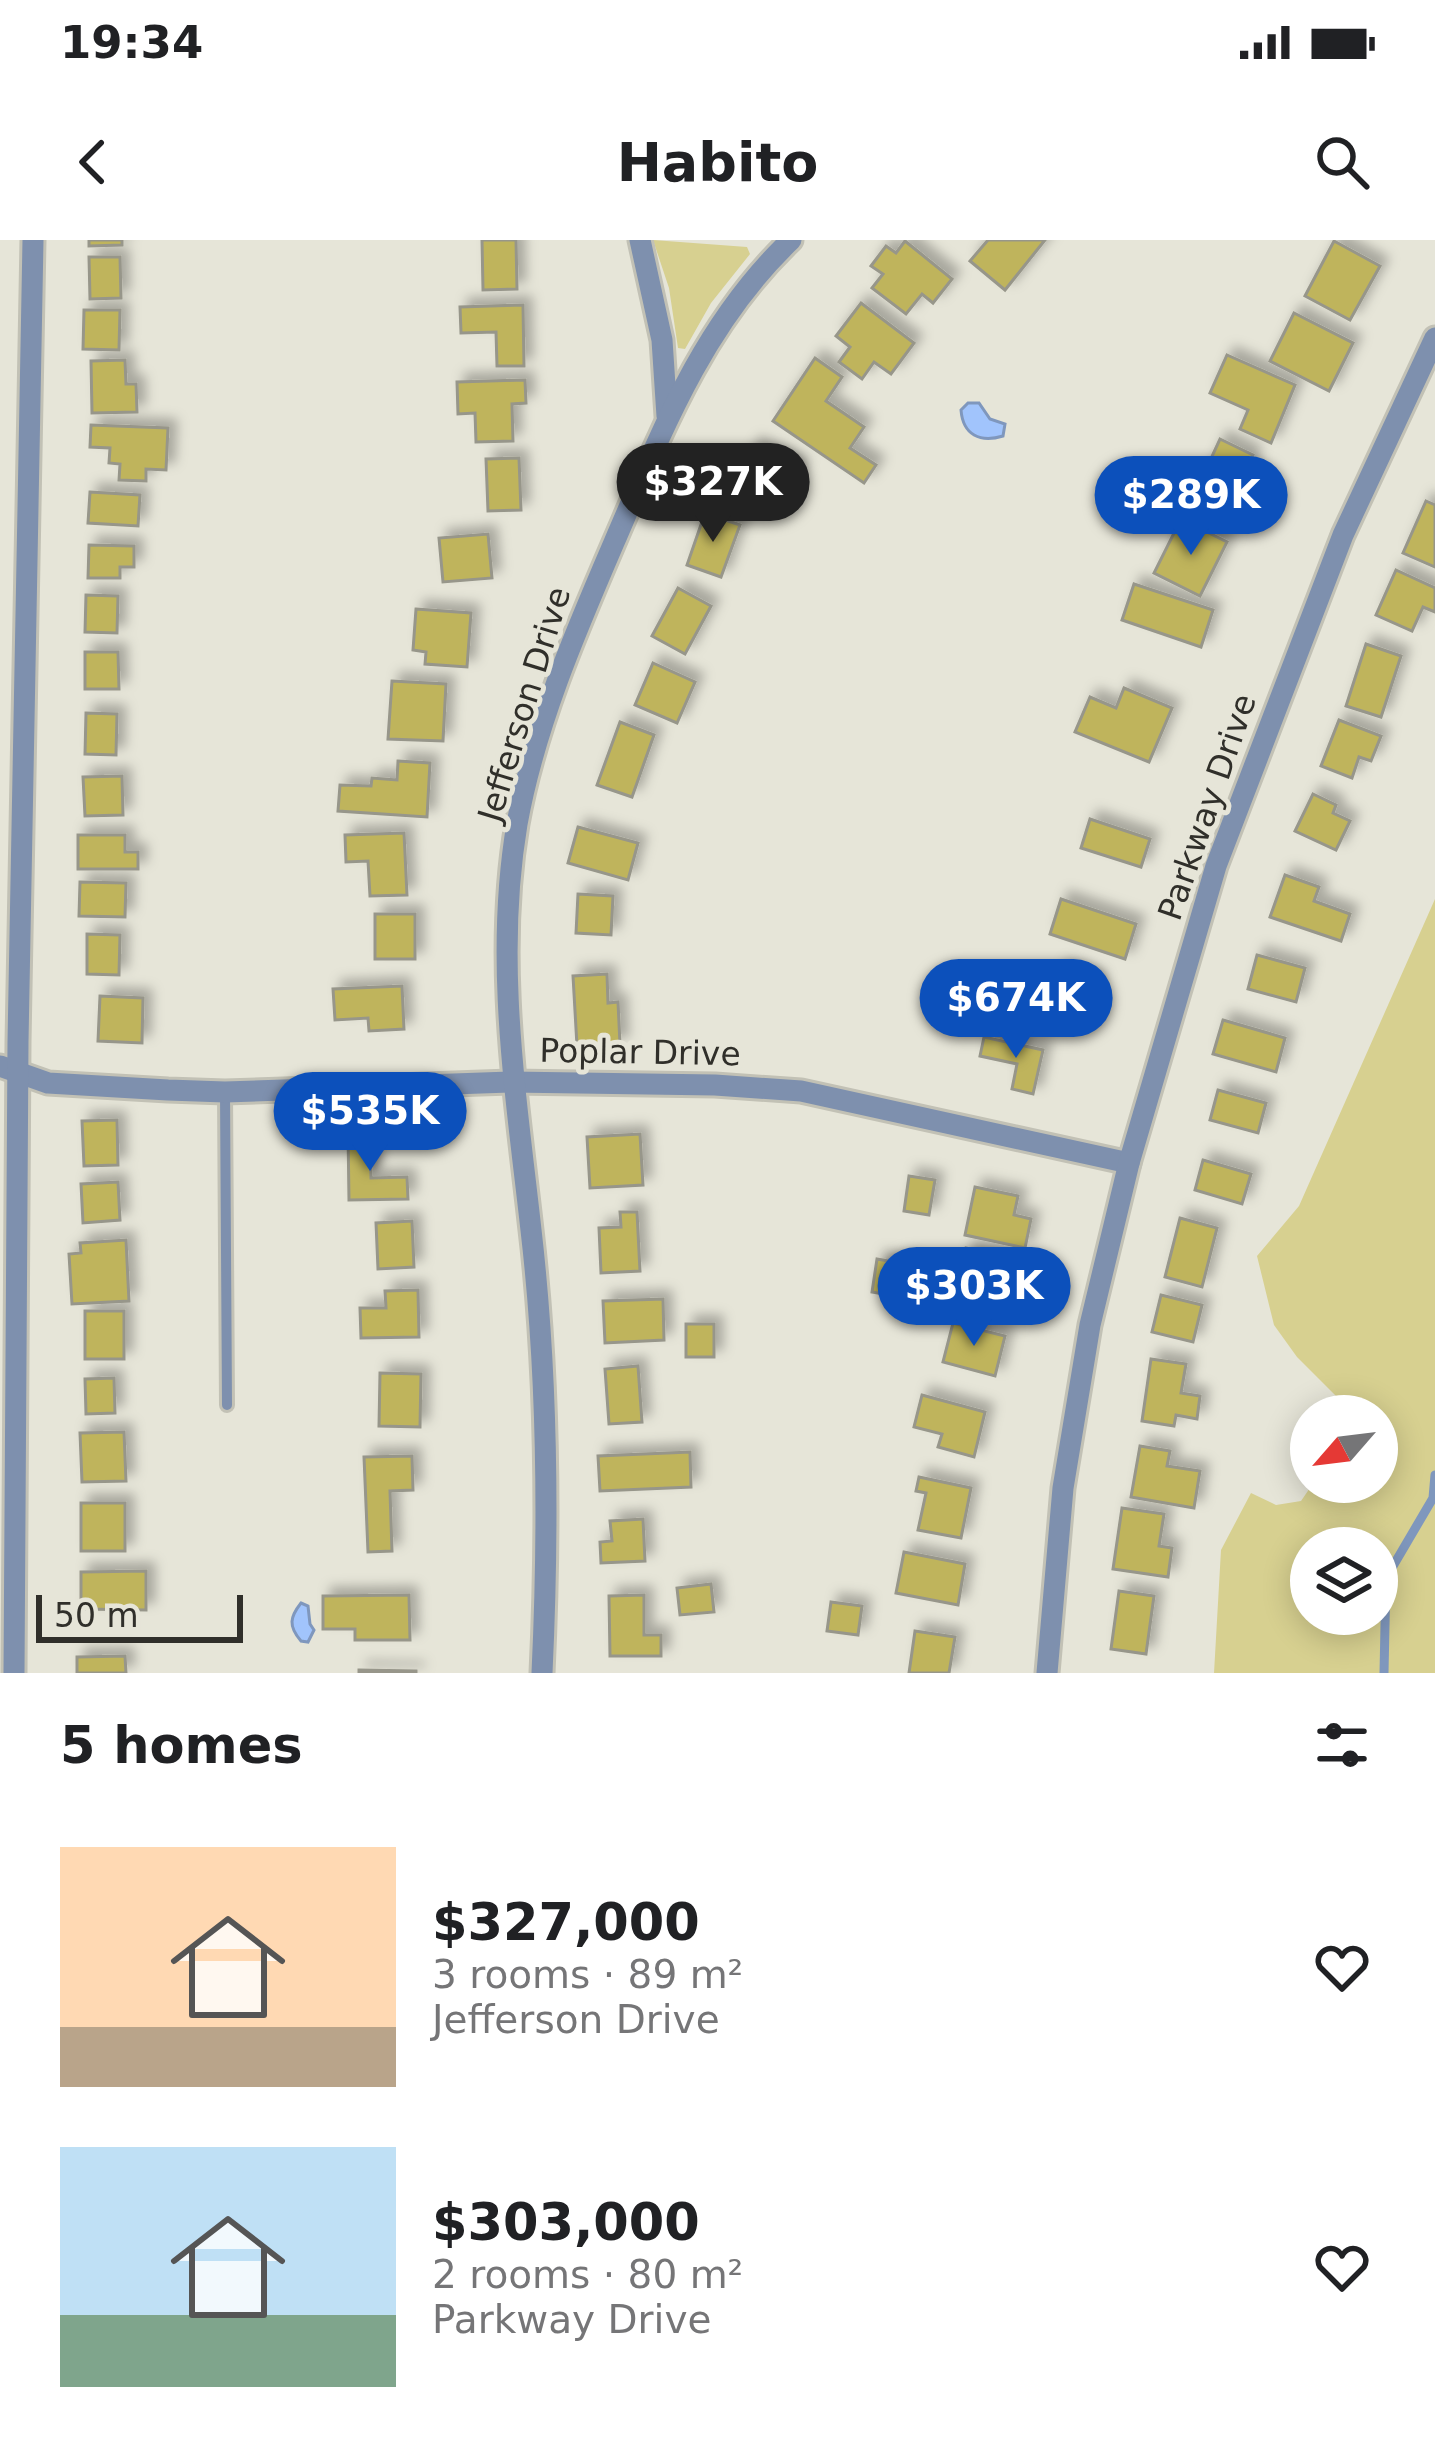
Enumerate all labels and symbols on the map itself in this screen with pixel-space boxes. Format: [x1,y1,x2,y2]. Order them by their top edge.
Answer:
pin: $327K [629,443,797,545]
pin: $289K [1107,456,1275,558]
street label: Jefferson Drive [469,582,578,828]
street label: Parkway Drive [1150,689,1264,925]
pin: $674K [932,959,1100,1061]
street label: Poplar Drive [539,1031,741,1073]
pin: $535K [286,1072,454,1174]
pin: $303K [890,1247,1058,1349]
north arrow [1290,1395,1398,1503]
scale bar [36,1589,243,1642]

